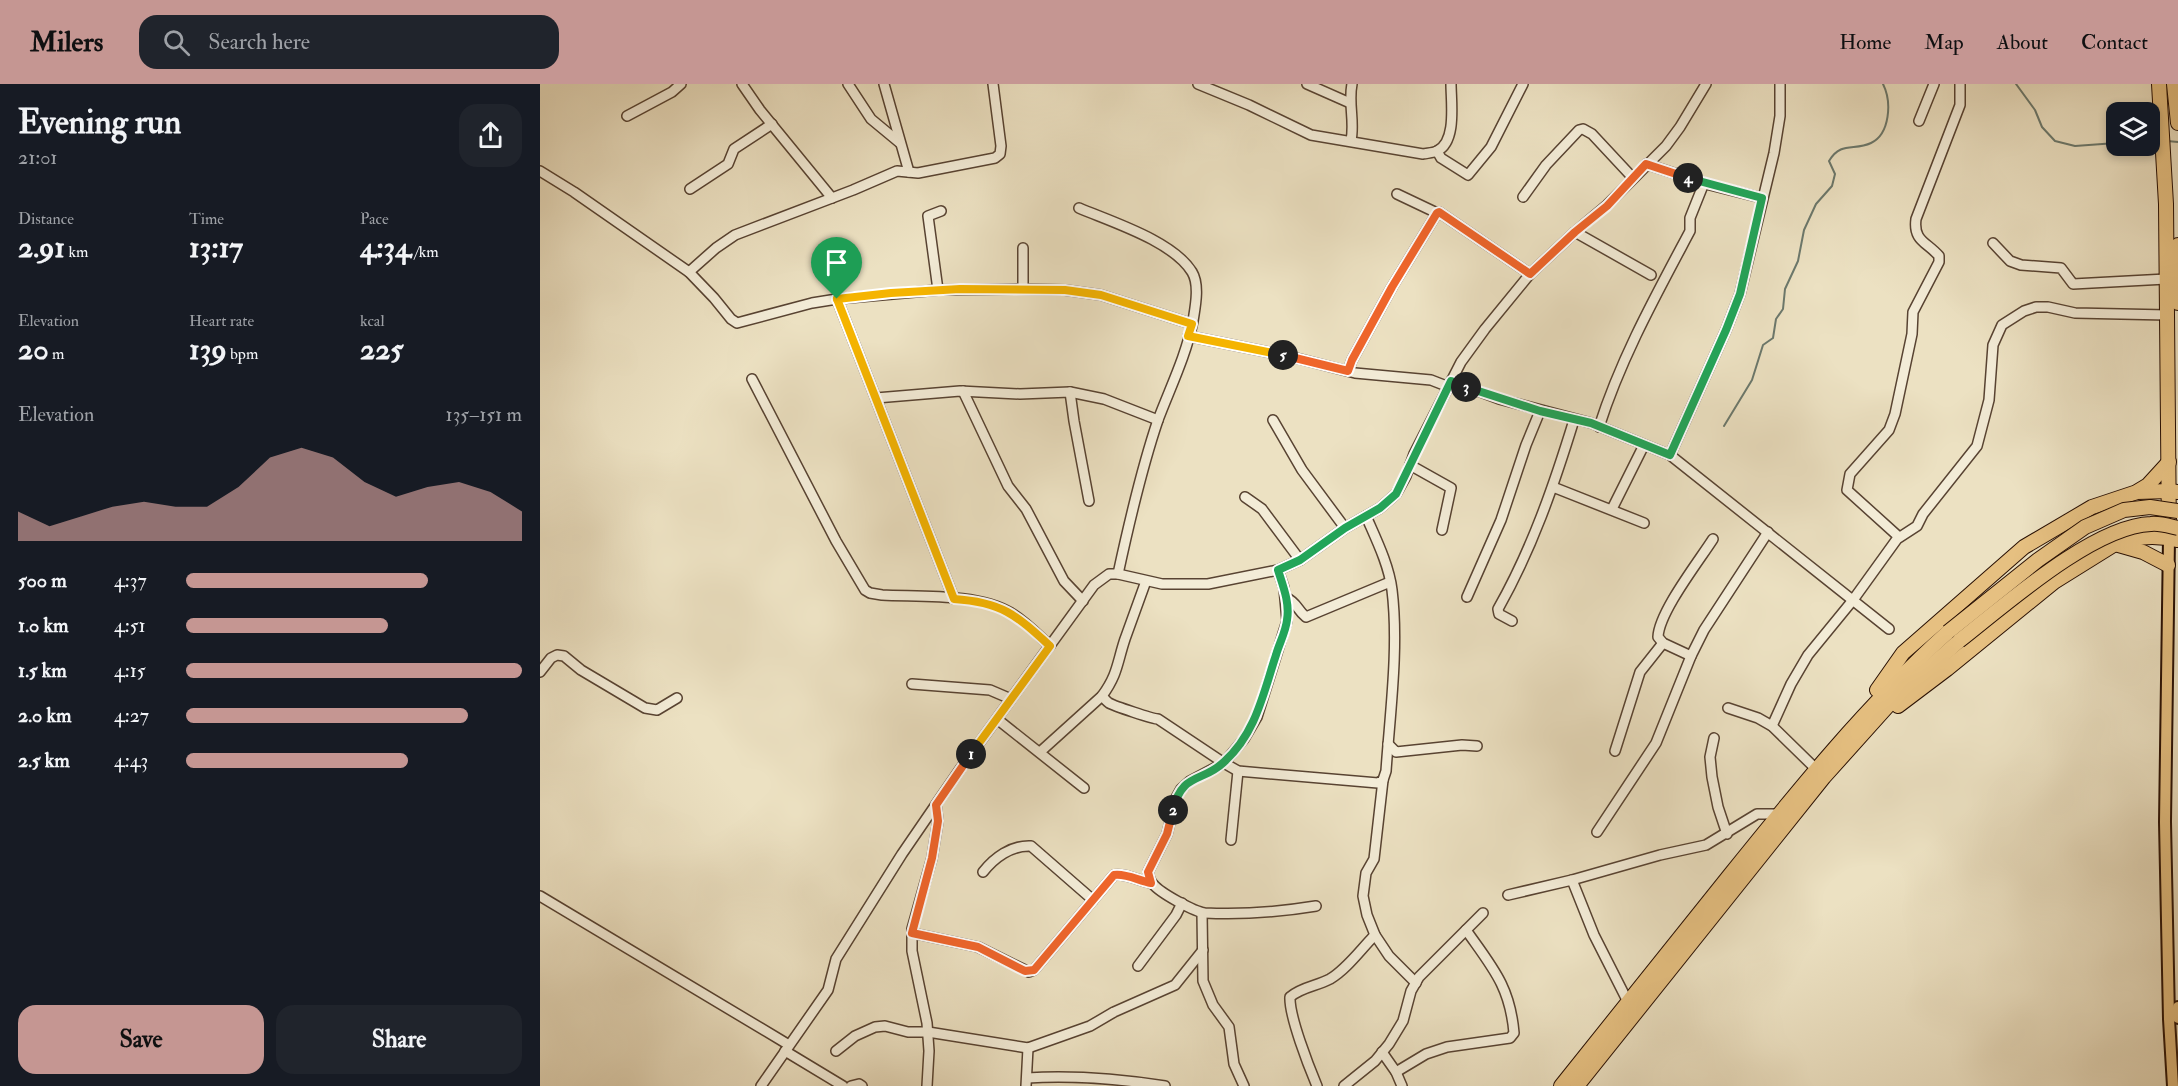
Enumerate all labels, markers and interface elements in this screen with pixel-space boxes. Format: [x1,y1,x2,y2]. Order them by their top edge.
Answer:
search box [139,15,559,69]
text: Milers [30,25,103,60]
icon: search [160,26,193,59]
text: Search here [208,28,310,56]
text: Home [1839,29,1891,56]
text: Map [1924,29,1964,56]
text: About [1997,29,2048,56]
text: Contact [2081,29,2148,56]
text: Evening run [18,102,181,143]
map controls [2106,102,2160,156]
button: layers [2106,102,2160,156]
button: share [459,104,522,167]
text: 21:01 [18,145,58,170]
pin: 4 [1673,163,1703,193]
text: 4 [1684,168,1692,188]
text: Distance [18,209,74,229]
text: Time [189,209,224,229]
text: Pace [360,209,389,229]
text: 2.91 [18,229,65,266]
text: 13:17 [189,229,243,266]
text: 4:34 [360,229,411,266]
pin [811,237,862,299]
text: km [65,242,88,262]
text: /km [411,242,439,262]
icon: arrive [820,246,853,279]
text: Elevation [18,311,79,331]
text: Heart rate [189,311,254,331]
text: kcal [360,311,385,331]
text: 20 [18,331,49,368]
text: 139 [189,331,227,368]
text: 225 [360,331,404,368]
pin: 5 [1268,340,1298,370]
text: m [49,344,64,364]
text: bpm [227,344,258,364]
text: 5 [1279,345,1287,365]
pin: 3 [1451,372,1481,402]
text: 3 [1463,377,1469,397]
text: Elevation [18,402,94,427]
text: 135–151 m [446,402,522,427]
text: 500 m [18,568,67,593]
text: 4:37 [114,568,147,593]
text: 1.0 km [18,613,69,638]
text: 4:51 [114,613,146,638]
text: 1.5 km [18,658,67,683]
text: 4:15 [114,658,146,683]
text: 2.0 km [18,703,72,728]
text: 4:27 [114,703,149,728]
pin: 1 [956,739,986,769]
text: 1 [968,744,974,764]
text: 2.5 km [18,748,70,773]
text: 4:43 [114,748,148,773]
pin: 2 [1158,795,1188,825]
text: 2 [1169,800,1177,820]
button: Save [18,1005,264,1074]
button: Share [276,1005,522,1074]

